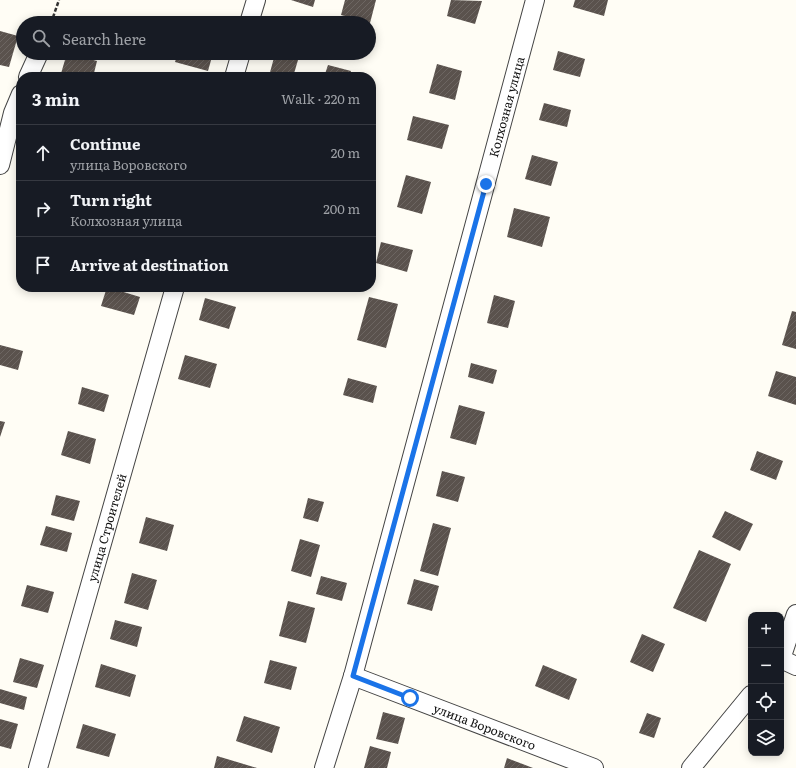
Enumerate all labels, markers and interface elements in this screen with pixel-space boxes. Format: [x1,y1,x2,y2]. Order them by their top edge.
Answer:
search box [16,16,376,60]
icon: search [30,27,52,49]
text: Search here [62,27,146,50]
street label: Колхозная улица [484,54,529,159]
text: 3 min [32,86,80,111]
text: Walk · 220 m [281,89,360,108]
text: Continue [70,132,140,155]
icon: ahead [32,142,54,164]
text: 20 m [331,143,360,162]
text: улица Воровского [70,155,187,174]
route end [477,175,495,193]
text: Turn right [70,188,152,211]
icon: right [32,198,54,220]
text: 200 m [323,199,360,218]
text: Колхозная улица [70,211,182,230]
text: Arrive at destination [70,253,229,276]
icon: arrive [32,254,54,276]
street label: улица Строителей [82,471,130,584]
map controls [748,612,784,756]
button: + [748,612,784,648]
button: − [748,648,784,684]
button: locate [748,684,784,720]
route start [401,689,419,707]
street label: улица Воровского [431,699,539,754]
button: layers [748,720,784,756]

